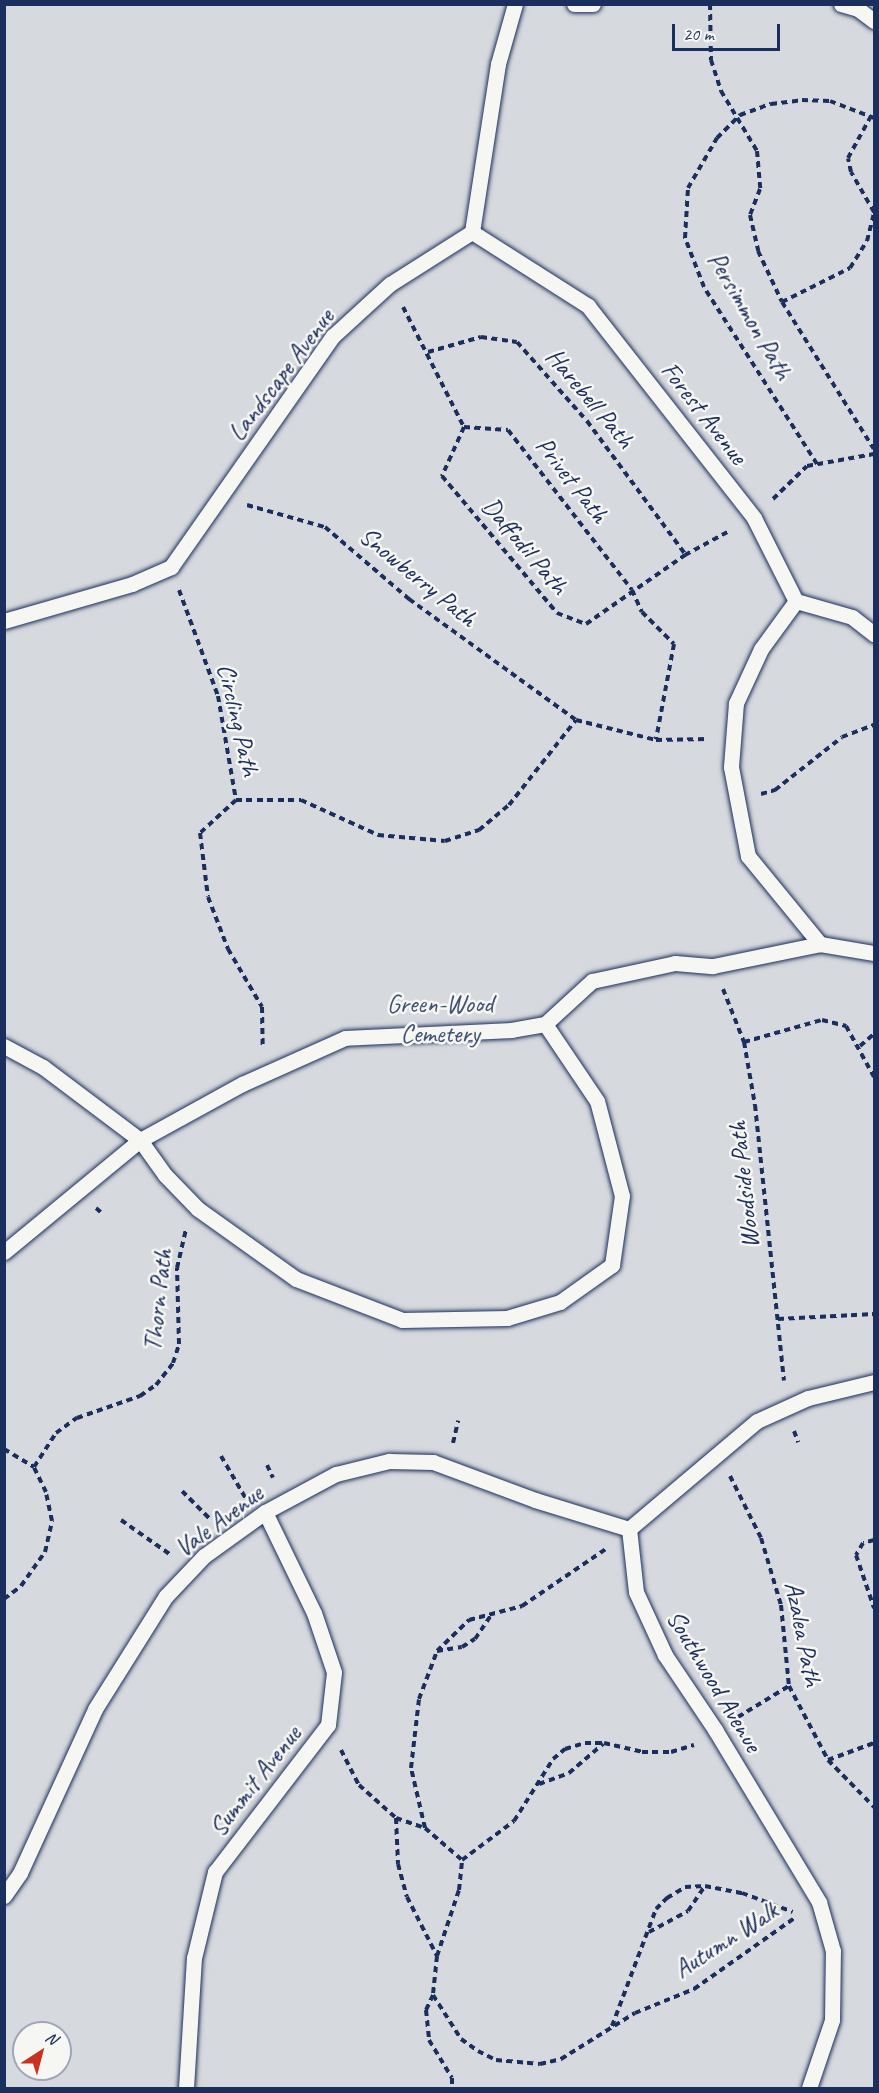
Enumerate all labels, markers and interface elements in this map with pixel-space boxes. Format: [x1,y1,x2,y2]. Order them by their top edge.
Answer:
scale bar [675,12,783,50]
text: 20 m [683,23,714,45]
street label: Persimmon Path [701,247,799,385]
street label: Landscape Avenue [221,303,341,447]
street label: Harebell Path [539,341,641,455]
street label: Forest Avenue [654,355,754,471]
street label: Privet Path [529,431,615,529]
street label: Daffodil Path [475,491,575,601]
street label: Snowberry Path [353,520,483,634]
street label: Circling Path [210,661,266,779]
park label: Green-Wood Cemetery [387,988,493,1050]
street label: Woodside Path [722,1119,766,1251]
street label: Thorn Path [137,1247,179,1353]
street label: Vale Avenue [169,1478,269,1564]
street label: Azalea Path [778,1579,828,1689]
street label: Southwood Avenue [660,1605,768,1757]
street label: Summit Avenue [202,1719,308,1843]
street label: Autumn Walk [668,1895,784,1985]
north arrow [12,2021,72,2081]
text: N [42,2027,61,2049]

